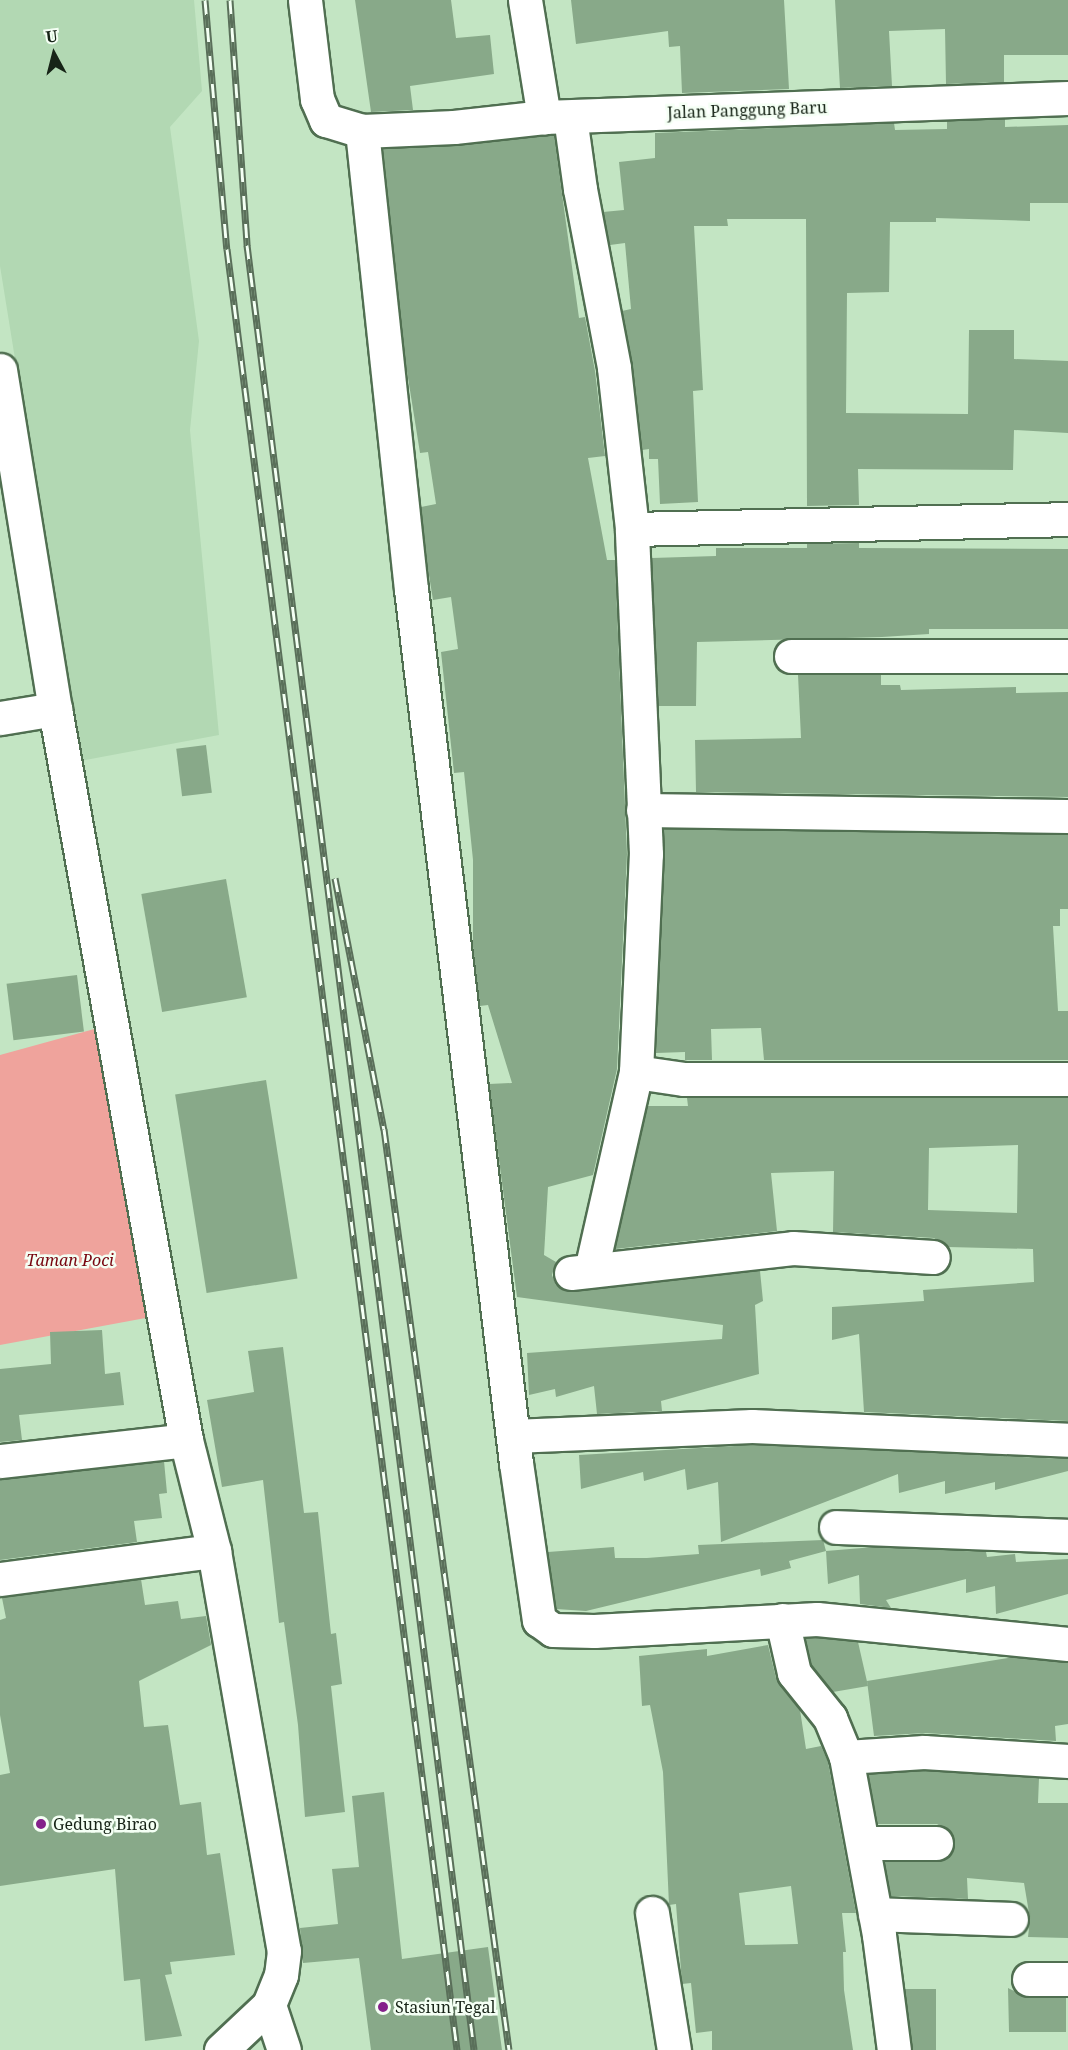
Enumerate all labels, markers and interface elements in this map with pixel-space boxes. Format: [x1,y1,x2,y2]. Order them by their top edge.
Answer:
north arrow [24,24,84,84]
text: U [45,24,59,48]
street label: Jalan Panggung Baru [667,98,827,122]
park label: Taman Poci [26,1250,114,1270]
place label: Gedung Birao [53,1814,157,1834]
marker: Gedung Birao [34,1817,48,1831]
place label: Stasiun Tegal [395,1997,495,2017]
marker: Stasiun Tegal [376,2000,390,2014]

